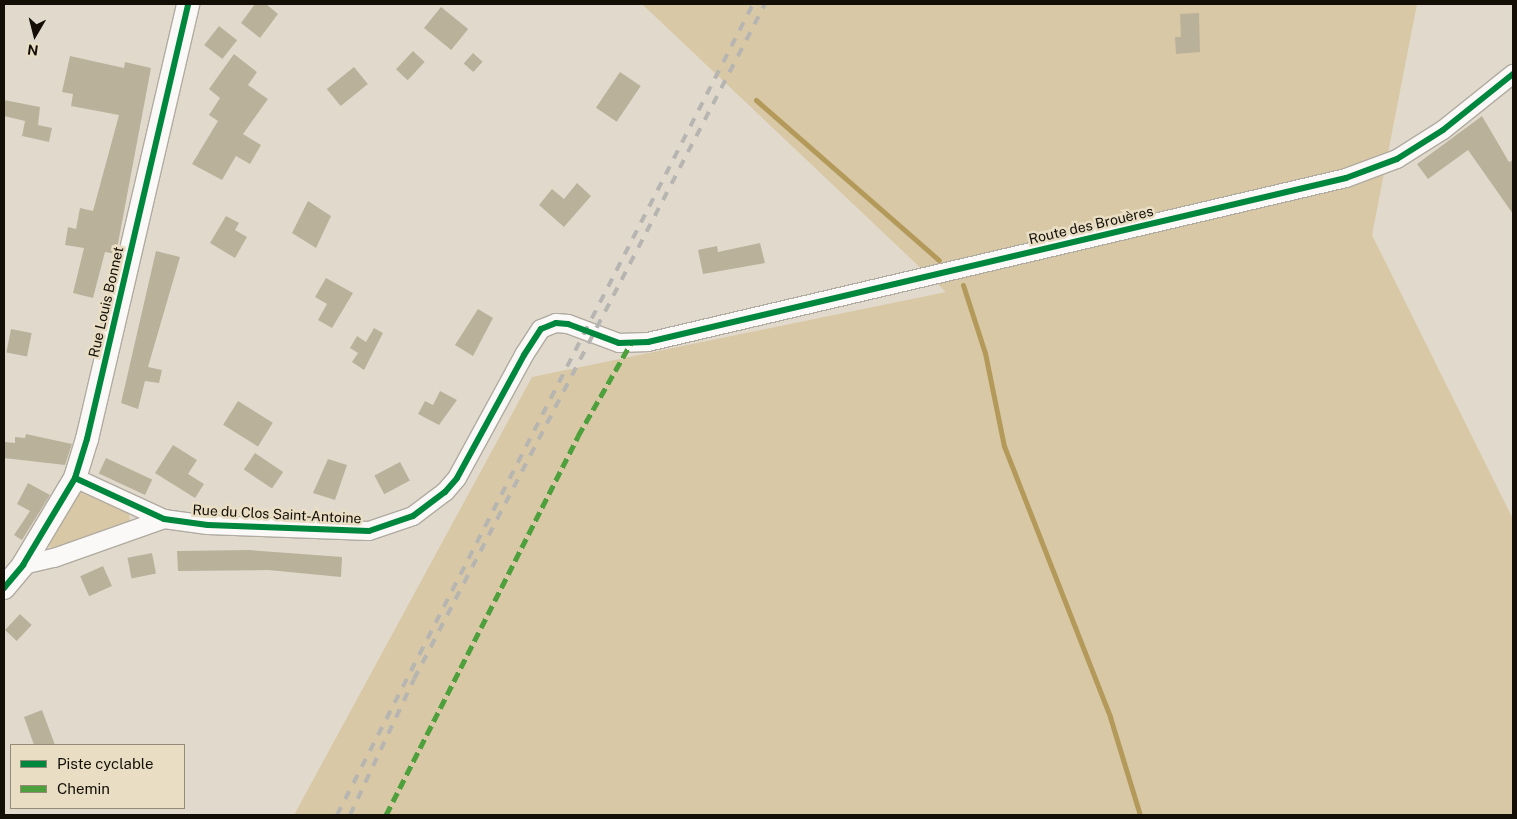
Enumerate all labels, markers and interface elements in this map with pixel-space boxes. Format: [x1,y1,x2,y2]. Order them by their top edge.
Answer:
north arrow [10,10,60,60]
text: N [26,41,39,59]
street label: Route des Brouères [1027,202,1155,248]
street label: Rue Louis Bonnet [85,245,127,359]
street label: Rue du Clos Saint-Antoine [192,501,362,527]
legend [10,744,185,809]
text: Piste cyclable [57,755,154,772]
text: Chemin [57,780,110,797]

